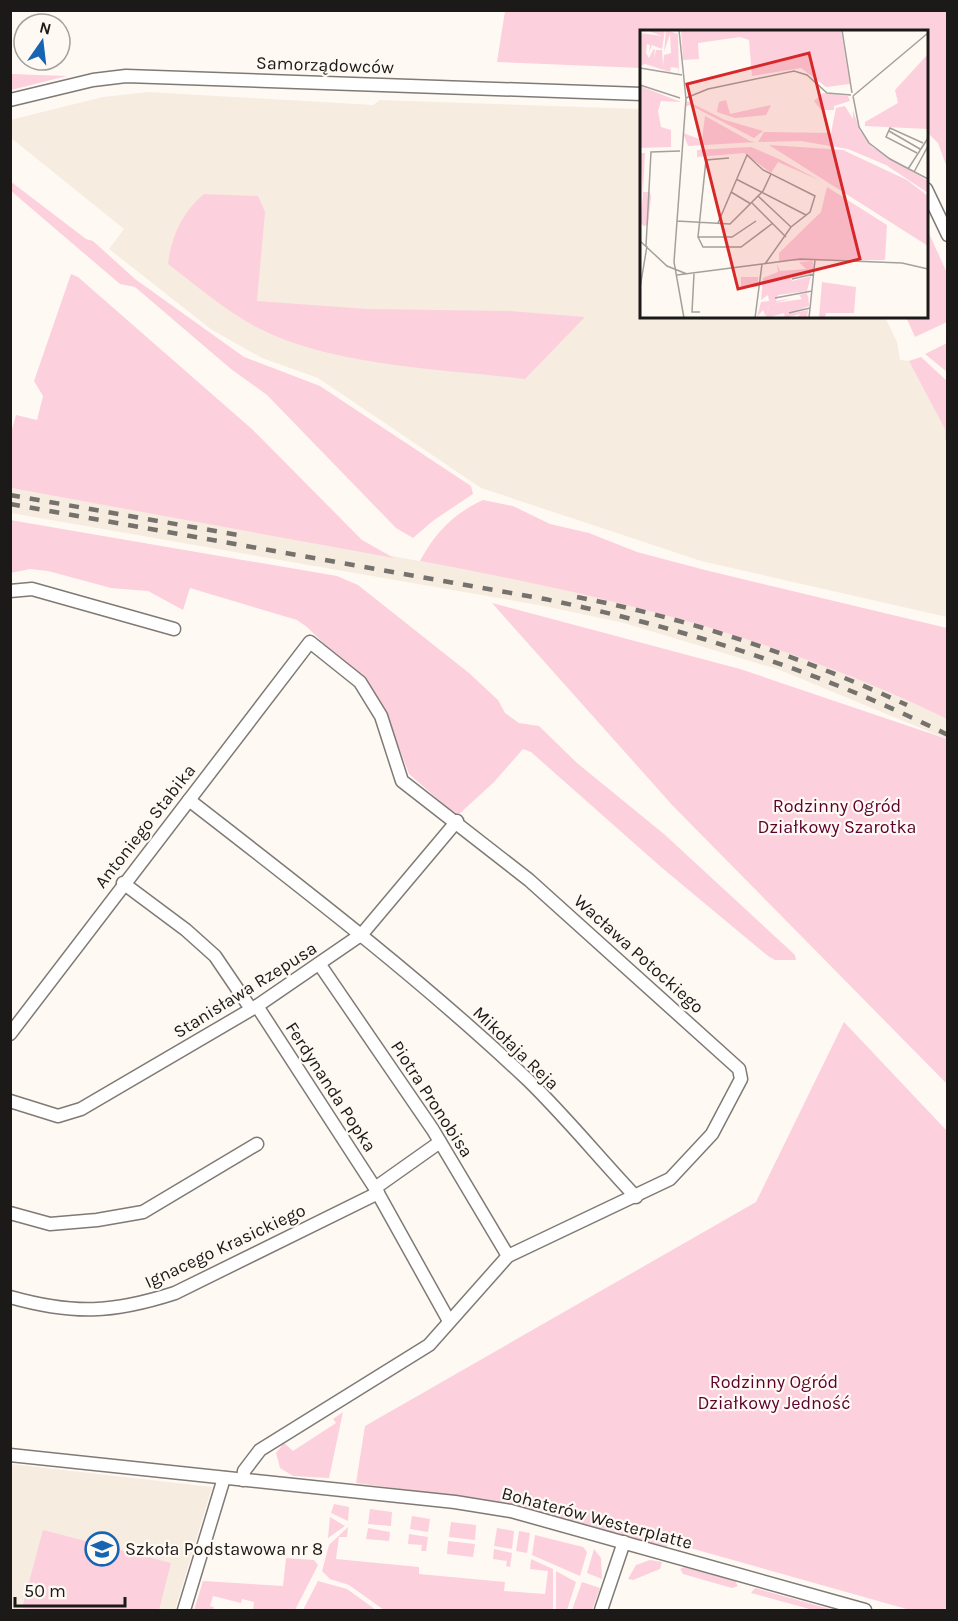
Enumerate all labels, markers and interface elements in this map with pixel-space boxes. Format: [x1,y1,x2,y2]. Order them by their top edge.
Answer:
north arrow [12,12,72,72]
text: N [38,17,53,39]
inset map [640,30,928,318]
street label: Samorządowców [256,52,394,78]
street label: Antoniego Stabika [90,760,200,892]
park label: Rodzinny Ogród Działkowy Szarotka [758,795,916,838]
street label: Wacława Potockiego [569,890,709,1018]
street label: Stanisława Rzepusa [169,937,321,1043]
street label: Mikołaja Reja [468,1001,564,1095]
street label: Ferdynanda Popka [281,1018,381,1156]
street label: Piotra Pronobisa [386,1036,478,1162]
street label: Ignacego Krasickiego [141,1199,309,1293]
park label: Rodzinny Ogród Działkowy Jedność [697,1371,851,1414]
street label: Bohaterów Westerplatte [499,1482,695,1554]
school or university icon: Szkoła Podstawowa nr 8 [84,1531,120,1567]
place label: Szkoła Podstawowa nr 8 [125,1538,323,1560]
scale bar [15,1570,124,1608]
text: 50 m [24,1580,66,1602]

